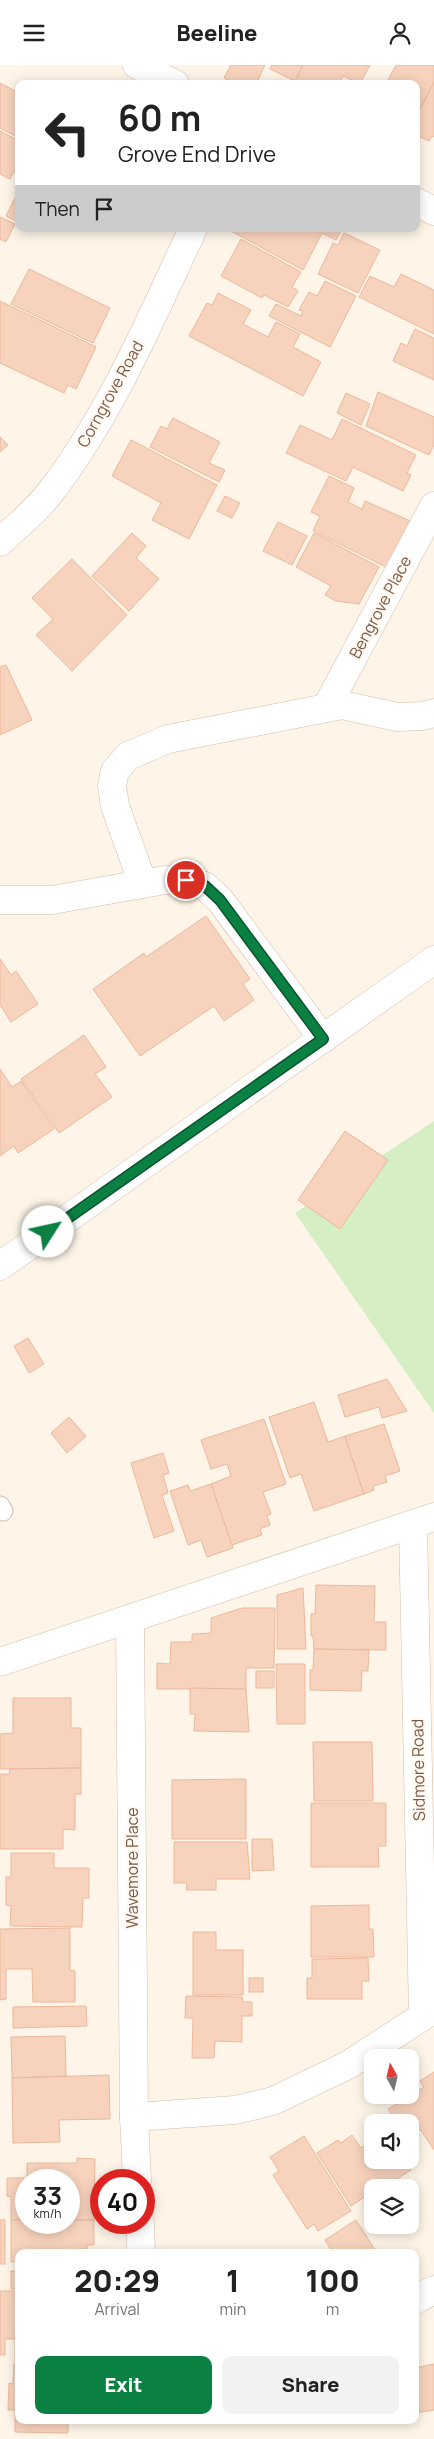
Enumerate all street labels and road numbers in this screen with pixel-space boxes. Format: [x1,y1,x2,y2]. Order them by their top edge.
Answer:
street label: Corngrove Road [72,337,148,451]
street label: Bengrove Place [344,552,416,662]
street label: Sidmore Road [406,1719,430,1821]
street label: Wavemore Place [121,1807,143,1929]

